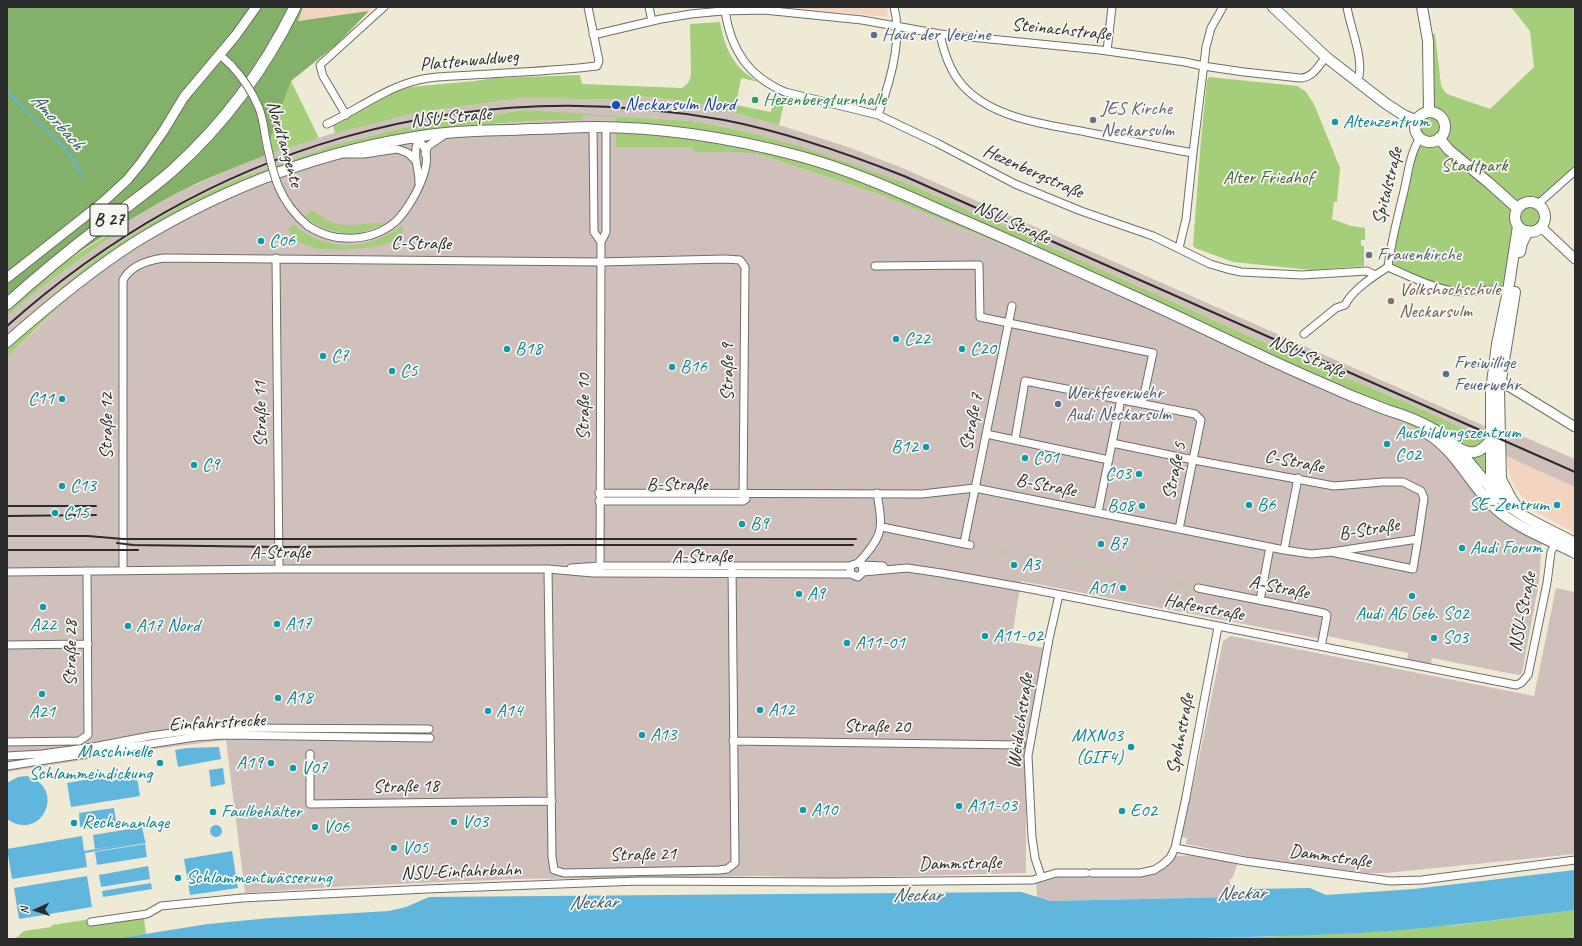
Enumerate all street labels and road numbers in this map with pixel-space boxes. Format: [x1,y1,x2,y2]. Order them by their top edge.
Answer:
street label: Steinachstraße [1010,13,1112,47]
street label: Plattenwaldweg [419,45,519,77]
street label: Nordtangente [261,98,307,190]
street label: NSU-Straße [410,103,492,133]
street label: Hezenbergstraße [979,140,1087,204]
street label: Spitalstraße [1367,145,1409,227]
street label: NSU-Straße [971,196,1053,250]
road number: B 27 [90,204,128,236]
street label: C-Straße [391,232,451,256]
street label: NSU-Straße [1266,330,1348,384]
street label: Straße 9 [717,343,739,401]
street label: Straße 10 [573,374,595,440]
street label: Straße 11 [249,381,273,447]
street label: Straße 7 [955,391,989,453]
street label: Straße 12 [96,393,118,459]
street label: Straße 5 [1158,440,1192,502]
street label: C-Straße [1262,445,1326,479]
street label: B-Straße [1014,469,1078,503]
street label: B-Straße [647,474,707,496]
street label: B-Straße [1337,514,1401,546]
street label: A-Straße [250,542,310,564]
street label: A-Straße [672,546,732,568]
street label: NSU-Straße [1504,570,1542,654]
street label: A-Straße [1247,571,1311,605]
street label: Hafenstraße [1162,589,1246,627]
street label: Straße 28 [60,620,82,686]
street label: Weidachstraße [1003,672,1039,770]
street label: Spohnstraße [1162,692,1200,776]
street label: Einfahrstrecke [168,709,266,737]
street label: Straße 20 [844,715,910,739]
street label: Straße 18 [373,775,439,799]
street label: Dammstraße [1288,840,1372,874]
street label: Straße 21 [610,843,676,867]
street label: Dammstraße [919,852,1001,876]
street label: NSU-Einfahrbahn [401,859,521,885]

